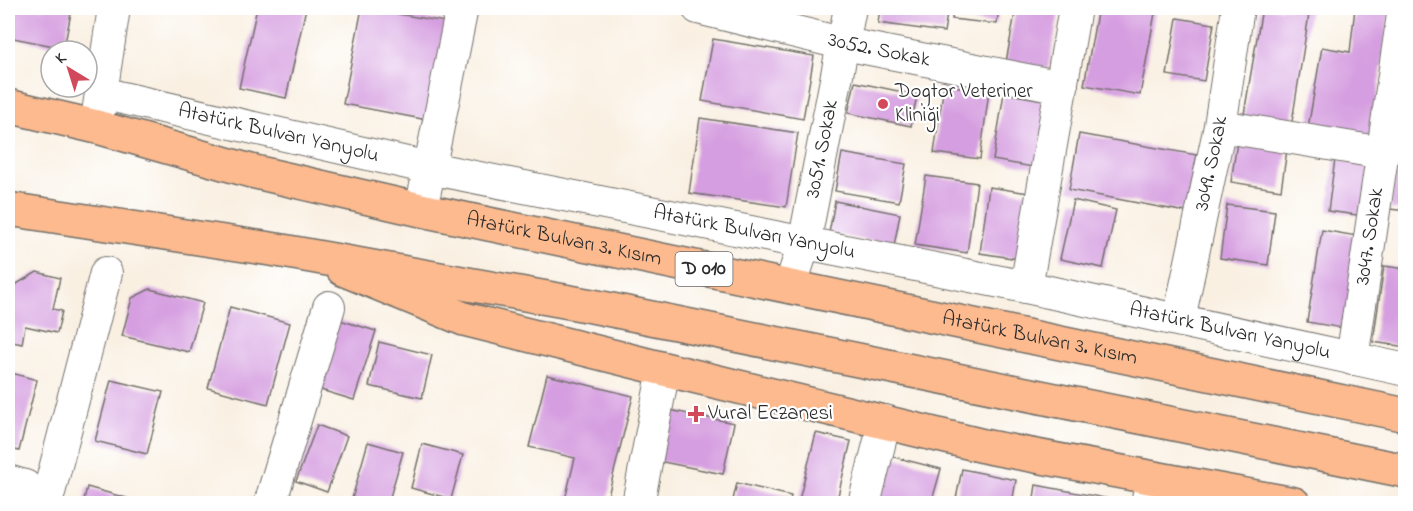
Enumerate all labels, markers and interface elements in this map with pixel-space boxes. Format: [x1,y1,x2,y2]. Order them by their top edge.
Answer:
street label: 3052. Sokak [825,25,933,76]
north arrow [39,39,99,99]
text: K [51,46,72,71]
place label: Dogtor Veteriner Kliniği [894,77,1033,133]
street label: Atatürk Bulvarı Yanyolu [175,96,382,171]
street label: 3051. Sokak [798,97,847,201]
marker: Dogtor Veteriner Kliniği [876,97,890,111]
street label: 3049. Sokak [1187,113,1236,213]
street label: 3047. Sokak [1348,185,1392,287]
street label: Atatürk Bulvarı Yanyolu [650,198,858,268]
street label: Atatürk Bulvarı 3. Kısım [463,205,664,275]
road number: D 010 [676,252,732,286]
street label: Atatürk Bulvarı Yanyolu [1126,295,1334,368]
street label: Atatürk Bulvarı 3. Kısım [939,304,1140,374]
place label: Vural Eczanesi [707,399,833,429]
marker: Vural Eczanesi [689,407,703,421]

